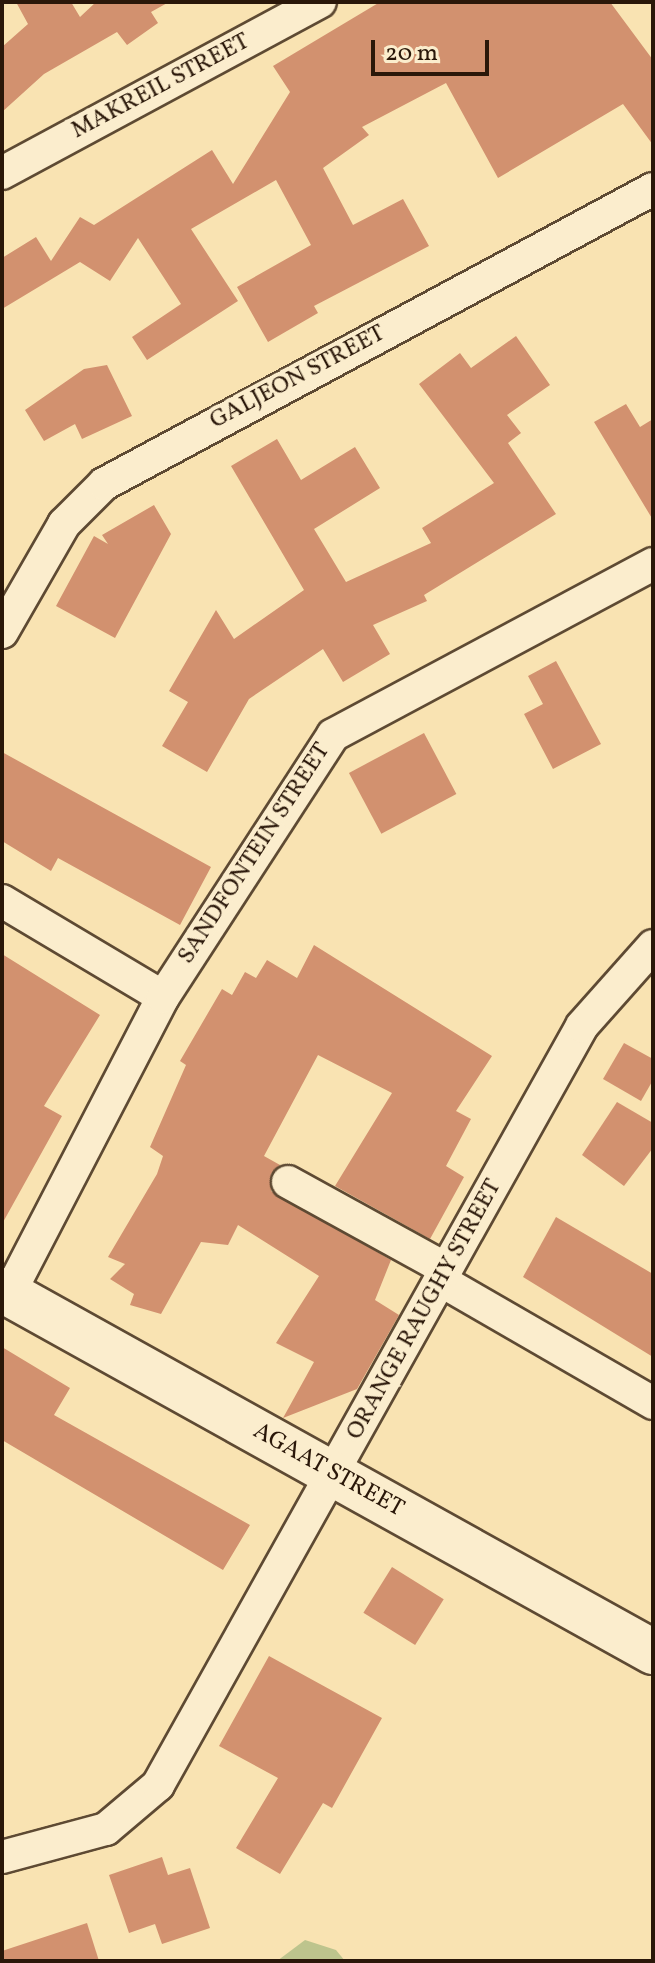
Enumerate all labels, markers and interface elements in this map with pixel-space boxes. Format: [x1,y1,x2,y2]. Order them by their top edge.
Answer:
scale bar [375,24,493,74]
street label: MAKREIL STREET [67,28,255,146]
text: 20 m [385,37,438,71]
street label: GALJEON STREET [206,320,390,436]
street label: SANDFONTEIN STREET [173,738,337,970]
street label: ORANGE RAUGHY STREET [341,1174,509,1446]
street label: AGAAT STREET [247,1418,409,1524]

